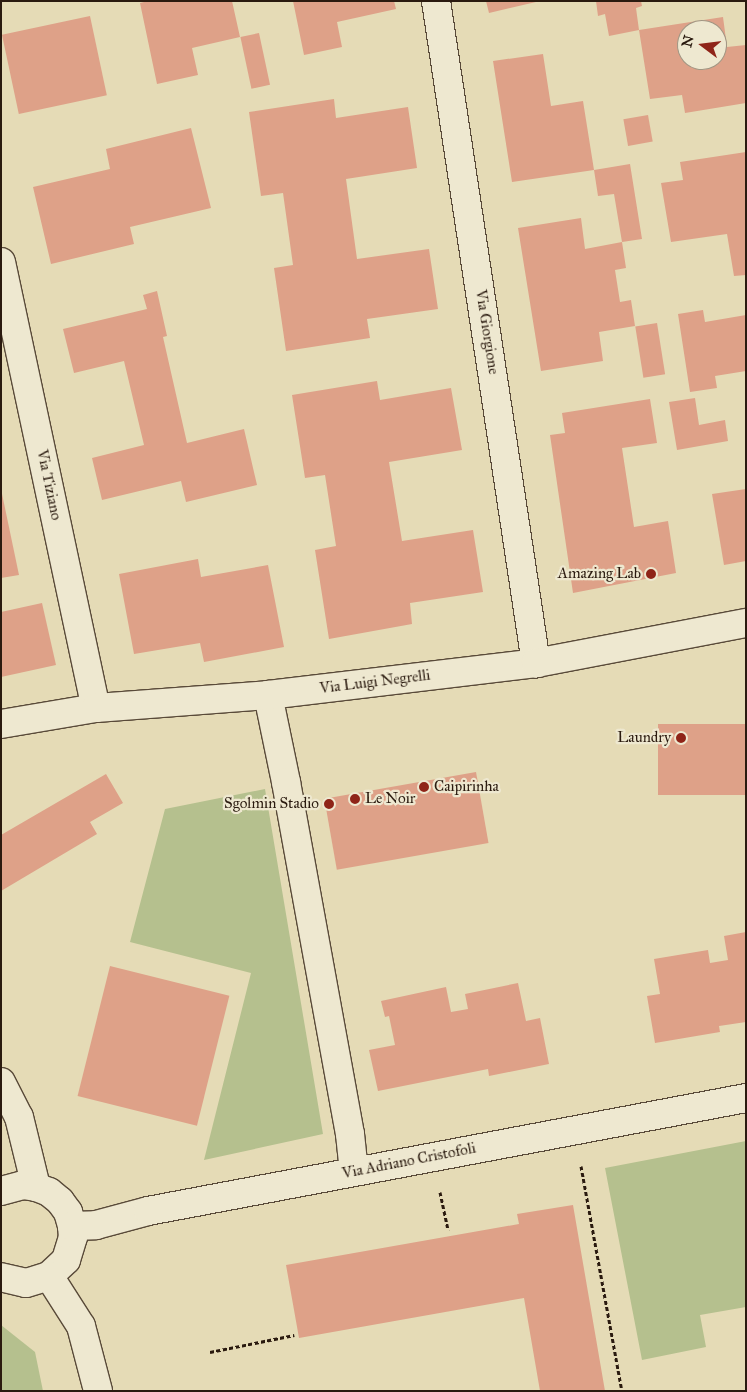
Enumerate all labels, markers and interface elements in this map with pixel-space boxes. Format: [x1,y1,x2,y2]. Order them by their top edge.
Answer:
north arrow [677,20,727,70]
text: N [678,33,698,49]
street label: Via Giorgione [471,288,503,376]
street label: Via Tiziano [33,448,65,522]
place label: Amazing Lab [558,565,641,583]
marker: Amazing Lab [645,568,657,580]
street label: Via Luigi Negrelli [319,666,431,698]
place label: Laundry [617,729,671,747]
marker: Laundry [675,732,687,744]
place label: Caipirinha [434,778,499,796]
marker: Caipirinha [418,781,430,793]
place label: Le Noir [365,790,415,808]
marker: Le Noir [349,793,361,805]
place label: Sgolmin Stadio [224,795,319,813]
marker: Sgolmin Stadio [323,798,335,810]
street label: Via Adriano Cristofoli [341,1139,477,1183]

